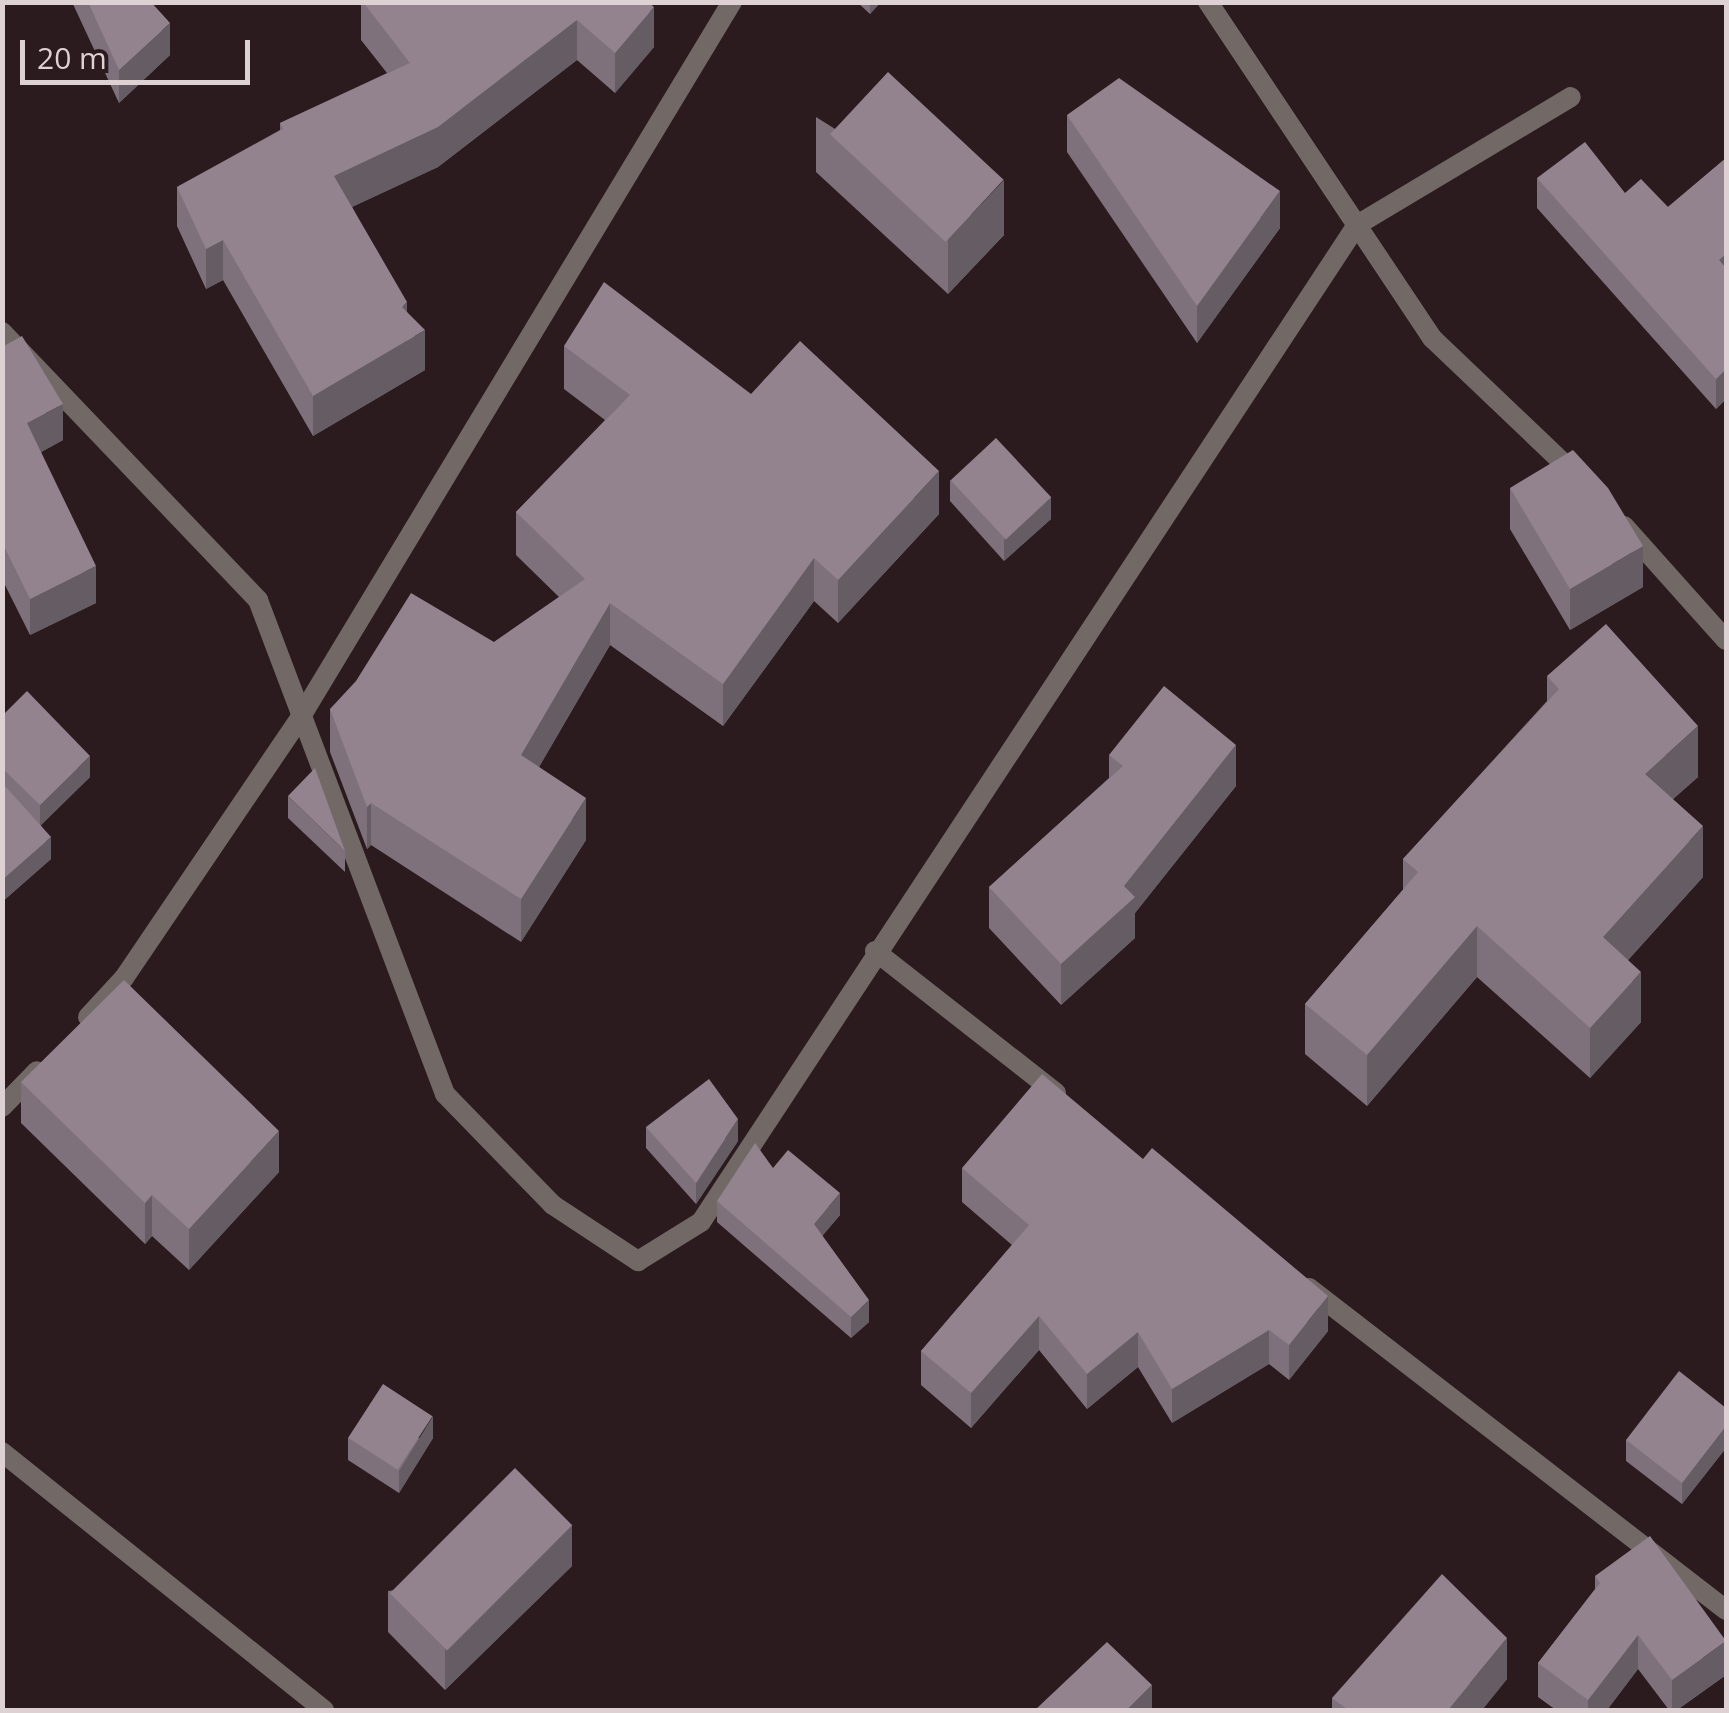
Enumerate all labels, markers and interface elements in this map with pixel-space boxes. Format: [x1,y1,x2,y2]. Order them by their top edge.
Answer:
scale bar [25,20,255,82]
text: 20 m [37,37,107,78]

